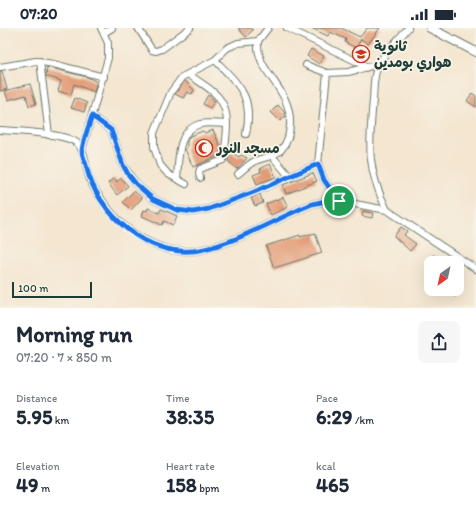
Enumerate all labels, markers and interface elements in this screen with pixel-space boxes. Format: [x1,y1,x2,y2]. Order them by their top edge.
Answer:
text: 07:20 [20,5,58,23]
place label: ثانوية هواري بومدين [374,38,452,73]
school or university icon: ثانوية هواري بومدين [351,44,371,64]
mosque icon: مسجد النور [194,138,214,158]
place label: مسجد النور [215,140,280,158]
pin [322,184,356,218]
icon: arrive [328,190,350,212]
north arrow [424,256,464,296]
map controls [424,256,464,296]
scale bar [12,280,92,299]
text: 100 m [18,282,48,295]
text: Morning run [16,321,132,348]
button: share [418,321,460,363]
text: 07:20 · 7 × 850 m [16,350,112,365]
text: Distance [16,392,57,405]
text: Time [166,392,189,405]
text: Pace [316,392,338,405]
text: 5.95 [16,405,52,429]
text: 38:35 [166,405,214,429]
text: 6:29 [316,405,352,429]
text: km [52,414,69,427]
text: /km [352,414,374,427]
text: Elevation [16,460,60,473]
text: Heart rate [166,460,215,473]
text: kcal [316,460,336,473]
text: 49 [16,473,38,497]
text: 158 [166,473,197,497]
text: 465 [316,473,349,497]
text: m [38,482,50,495]
text: bpm [197,482,220,495]

